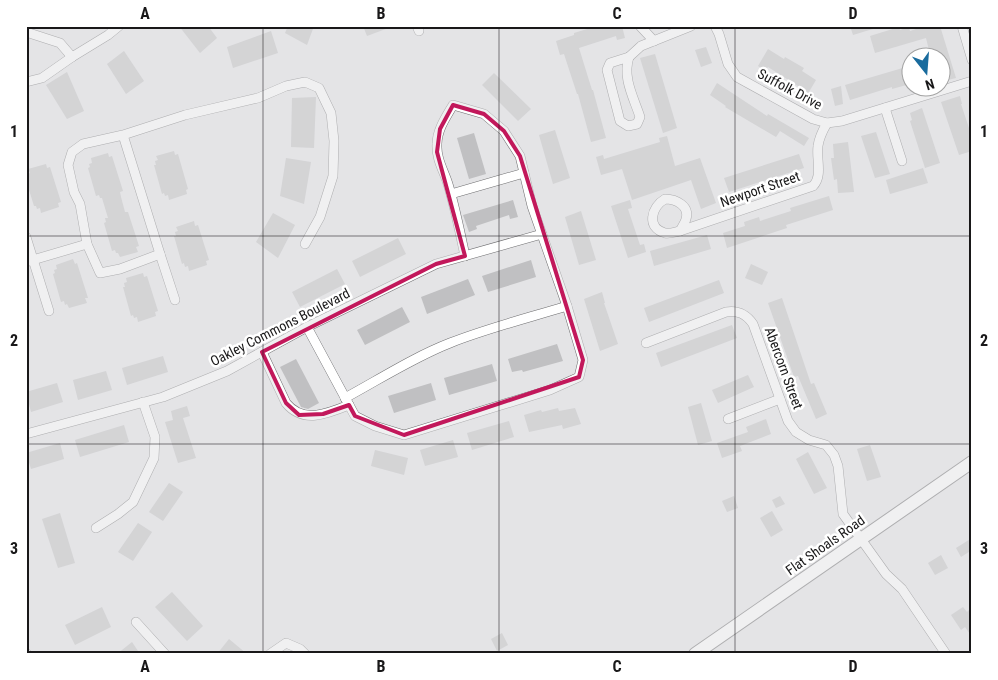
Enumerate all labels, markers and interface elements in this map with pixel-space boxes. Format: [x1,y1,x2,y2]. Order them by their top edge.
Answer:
text: A [140,4,150,23]
text: B [377,4,386,23]
text: C [612,4,622,23]
text: D [848,4,858,23]
north arrow [900,48,950,98]
street label: Suffolk Drive [755,65,825,113]
text: N [923,76,936,93]
text: 1 [10,122,18,141]
text: 1 [980,122,988,141]
street label: Newport Street [718,168,802,210]
street label: Oakley Commons Boulevard [208,285,352,369]
street label: Abercorn Street [762,325,806,411]
text: 2 [10,331,18,350]
text: 2 [980,331,988,350]
street label: Flat Shoals Road [782,512,868,578]
text: 3 [10,539,18,558]
text: 3 [980,539,988,558]
text: A [140,657,150,676]
text: B [377,657,386,676]
text: C [612,657,622,676]
text: D [848,657,858,676]

